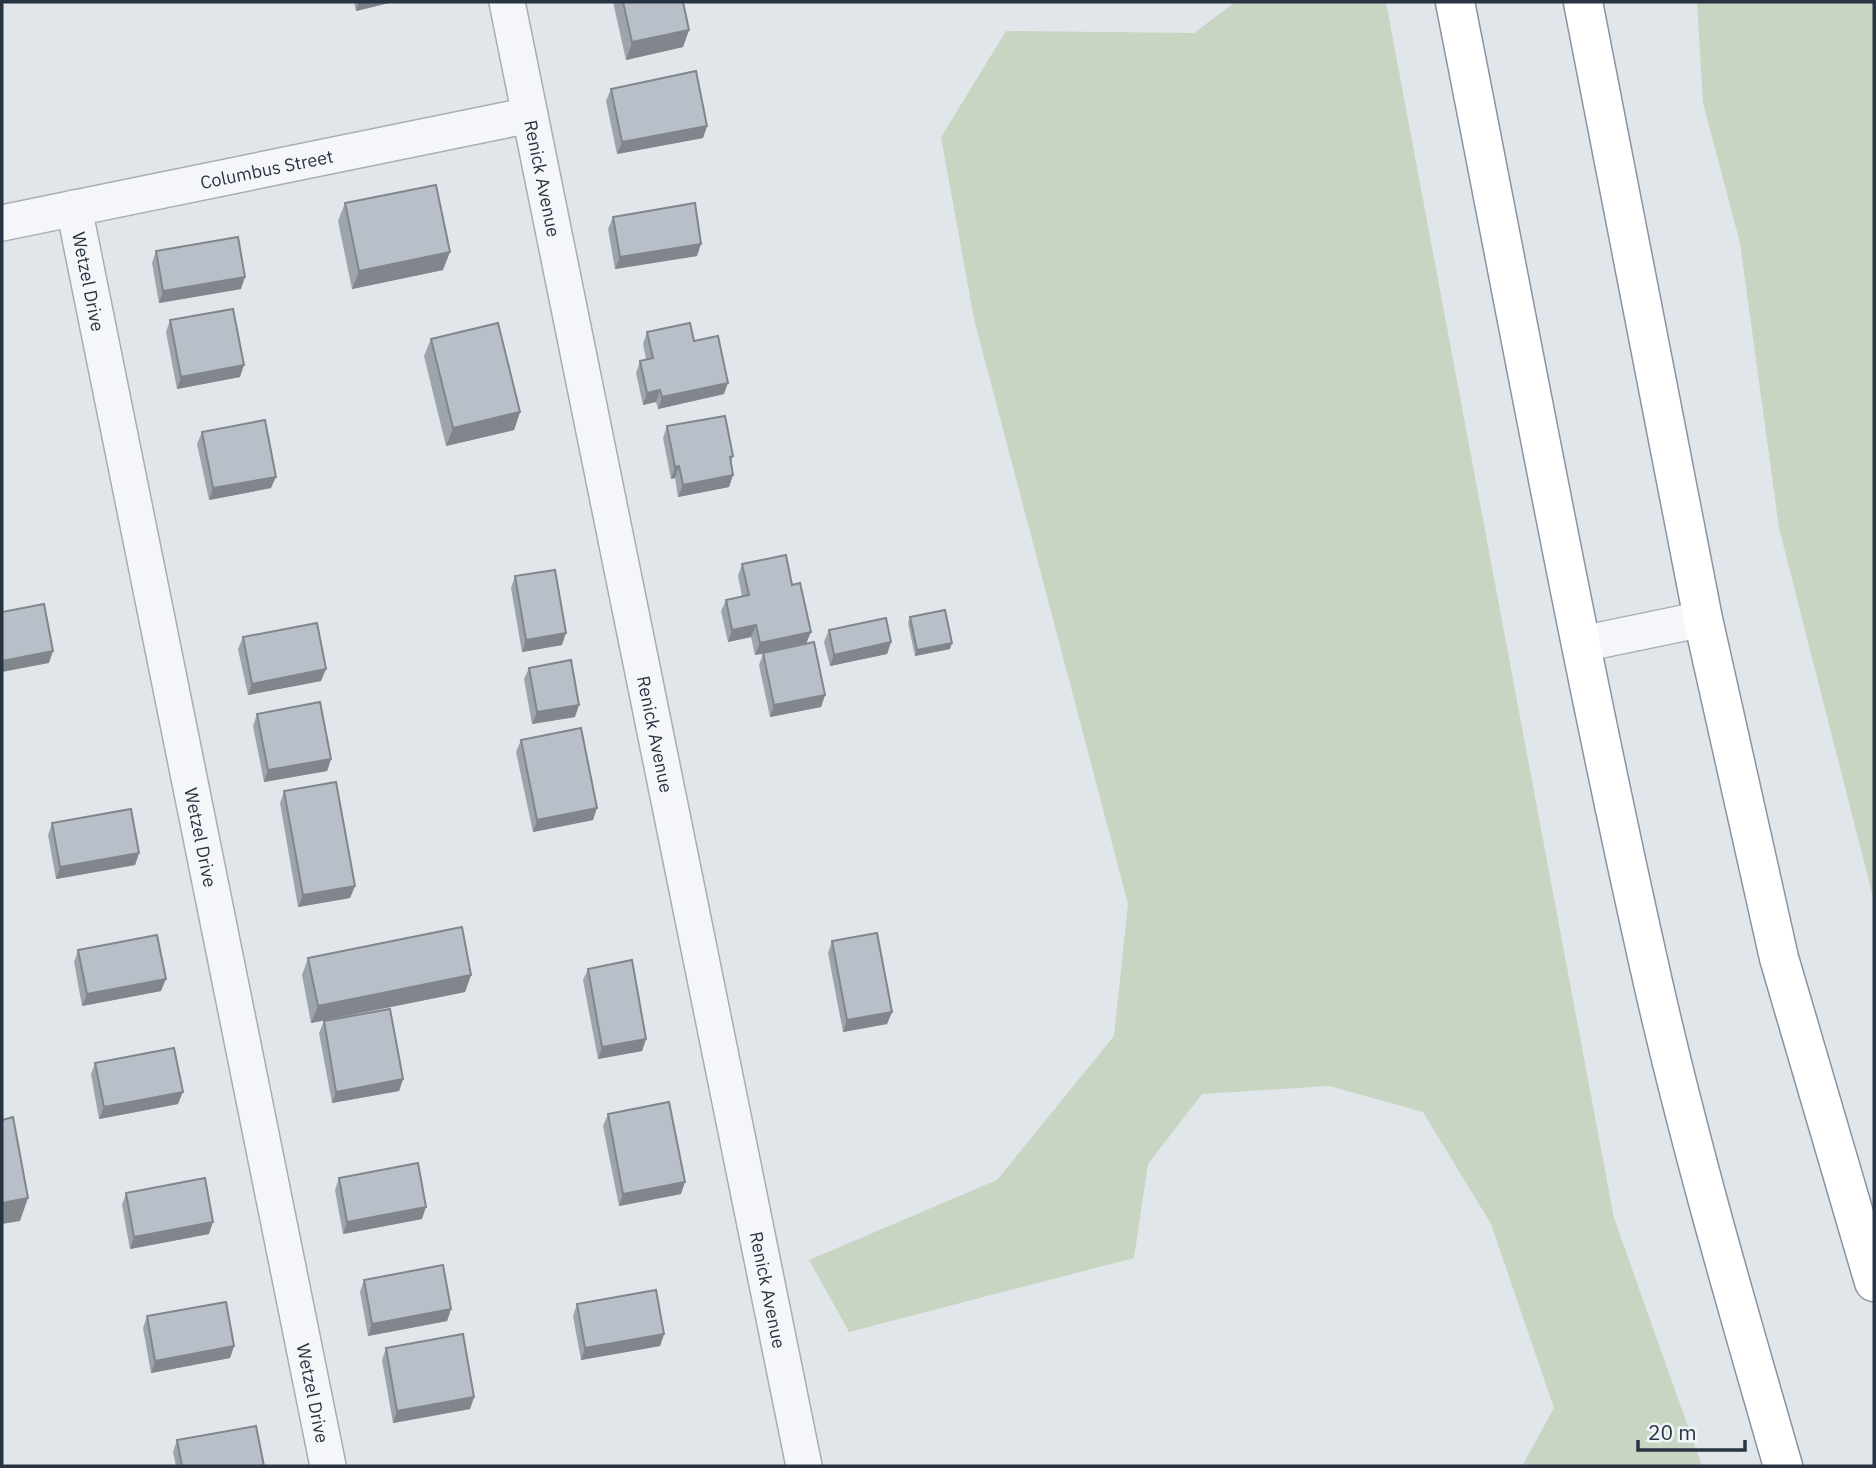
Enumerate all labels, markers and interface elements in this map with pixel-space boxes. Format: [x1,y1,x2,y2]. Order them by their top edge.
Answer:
street label: Renick Avenue [520,118,566,239]
street label: Columbus Street [198,144,335,194]
street label: Wetzel Drive [68,230,110,333]
street label: Renick Avenue [632,674,679,795]
street label: Wetzel Drive [180,786,222,889]
street label: Renick Avenue [745,1229,791,1350]
street label: Wetzel Drive [292,1341,335,1445]
scale bar [1638,1408,1745,1452]
text: 20 m [1648,1418,1697,1446]

